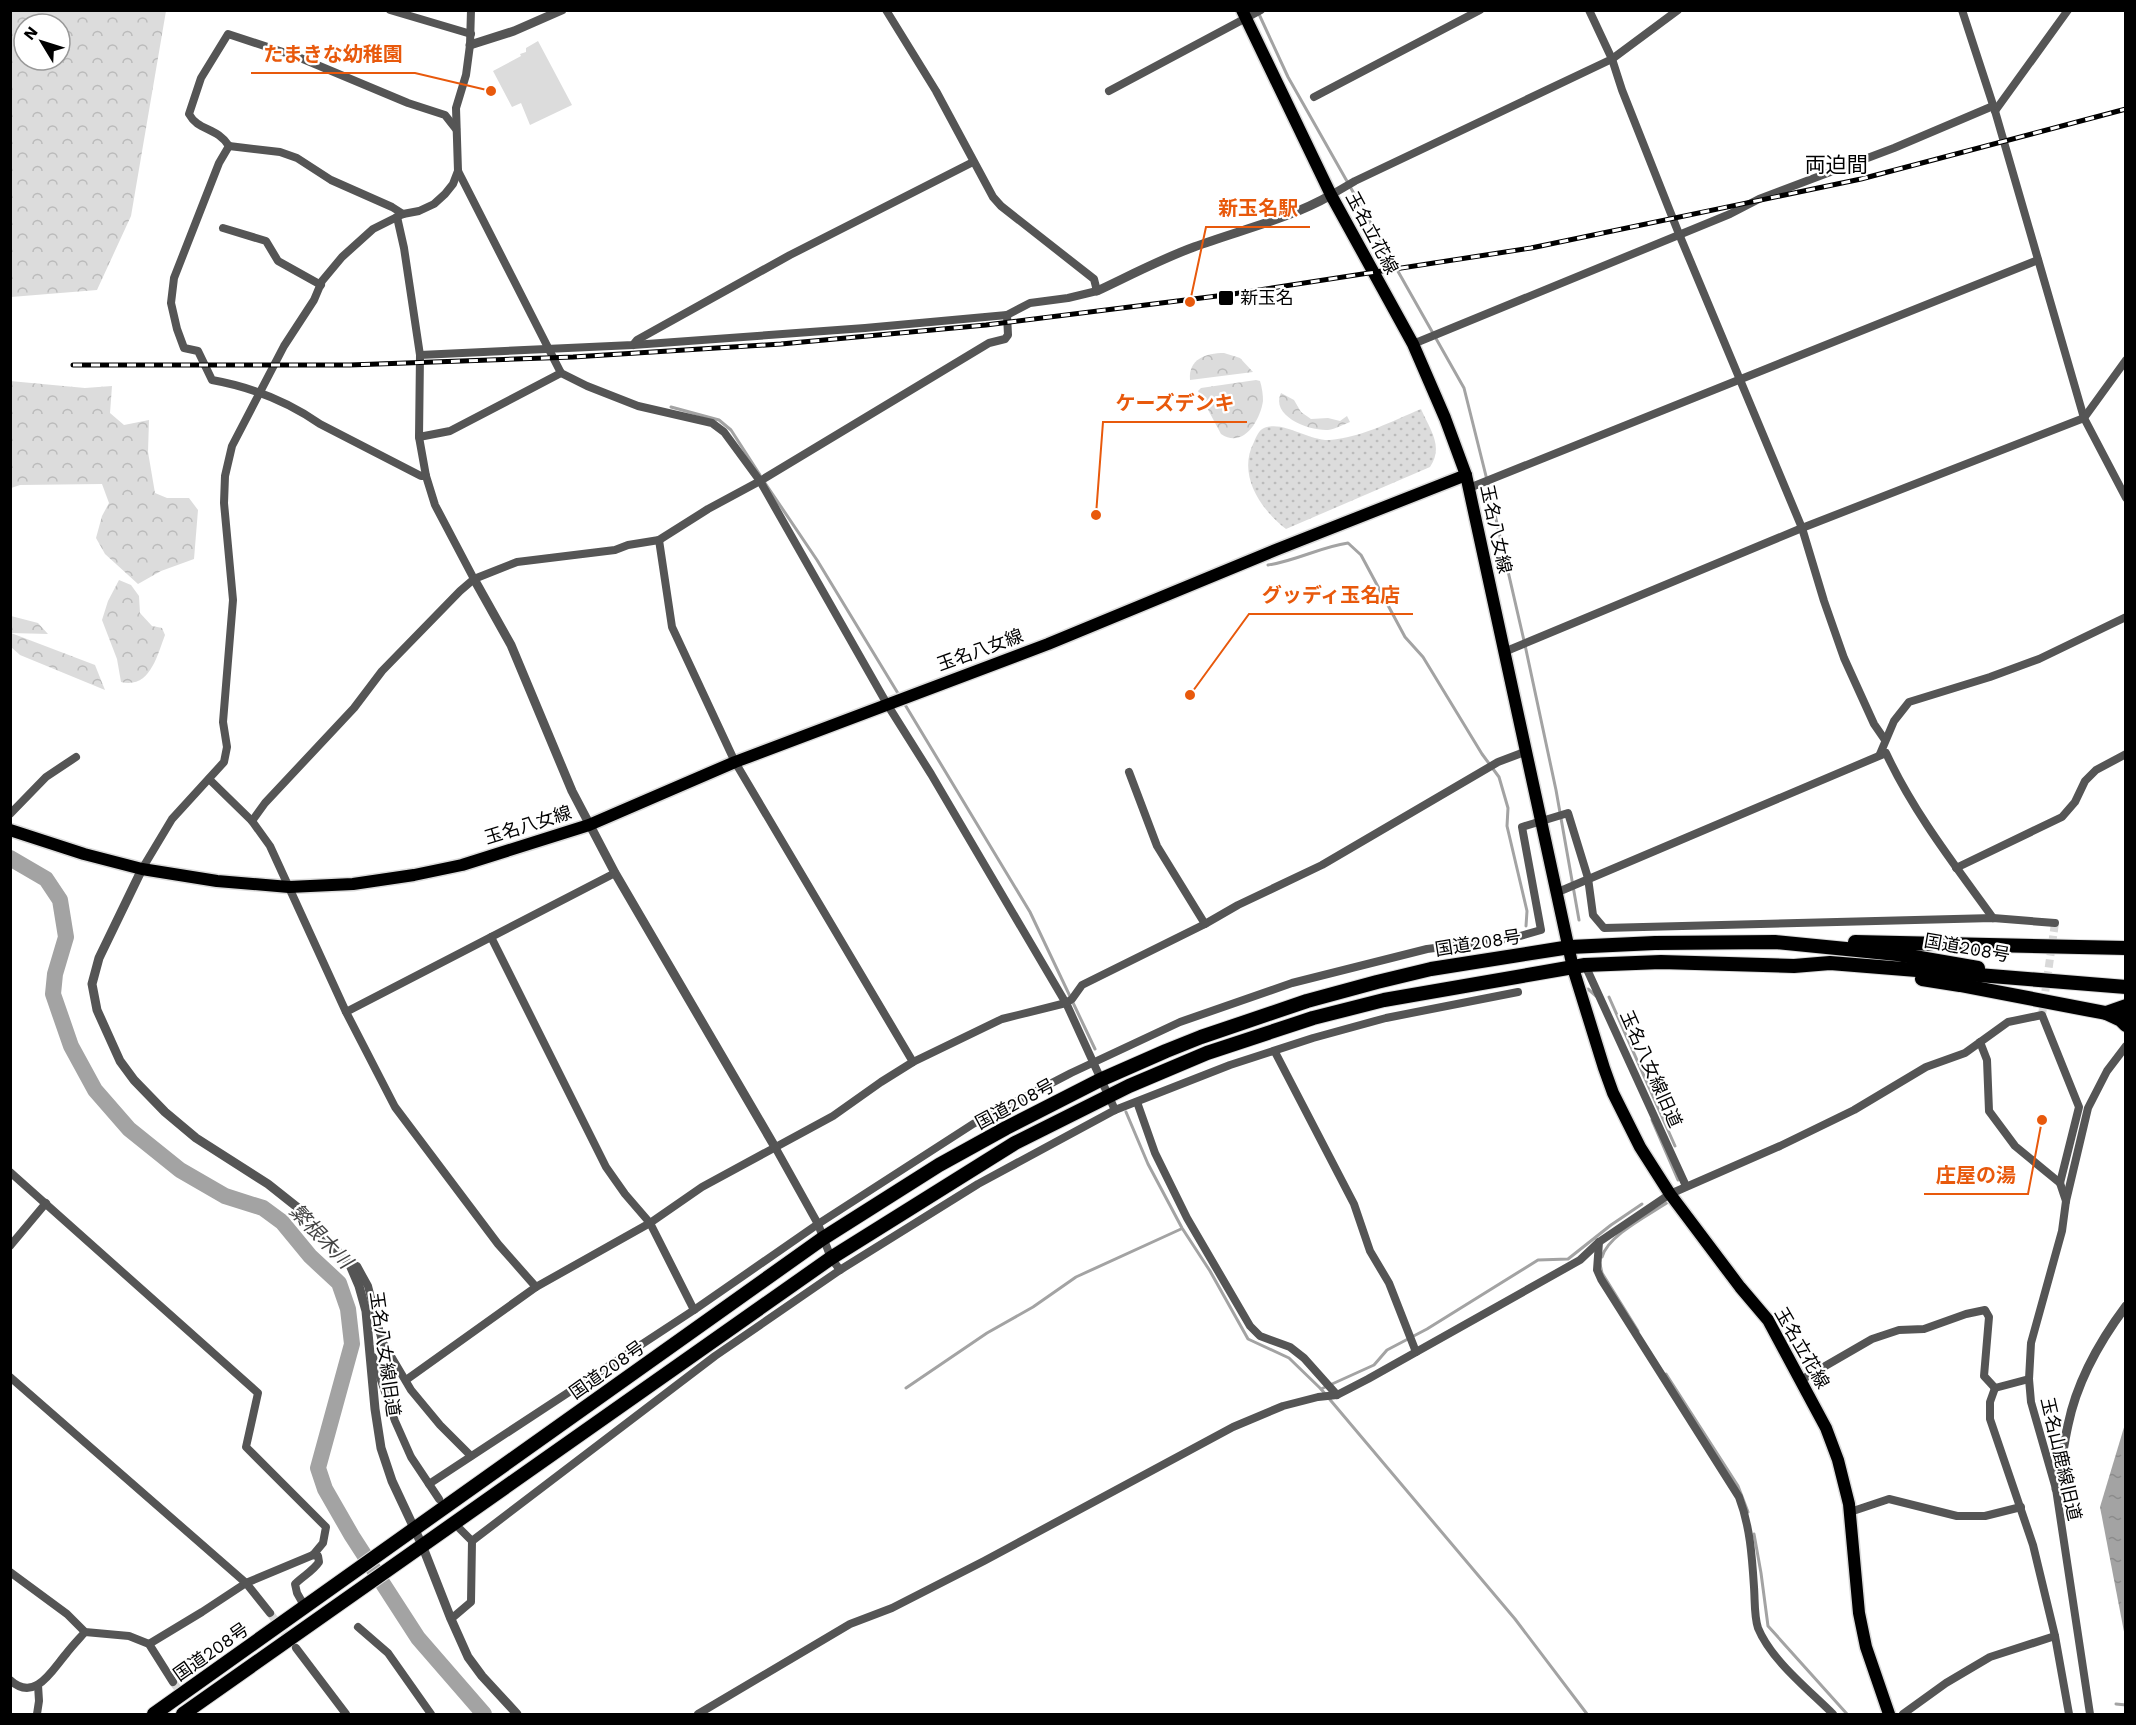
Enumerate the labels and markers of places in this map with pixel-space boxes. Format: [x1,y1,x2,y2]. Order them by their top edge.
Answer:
callout: たまきな幼稚園 [251,35,415,73]
callout: 新玉名駅 [1206,189,1310,227]
place label: 新玉名 [1240,287,1294,308]
marker: 新玉名 [1217,289,1235,307]
callout: ケーズデンキ [1103,384,1247,422]
callout: グッディ玉名店 [1249,576,1413,614]
callout: 庄屋の湯 [1924,1156,2028,1194]

